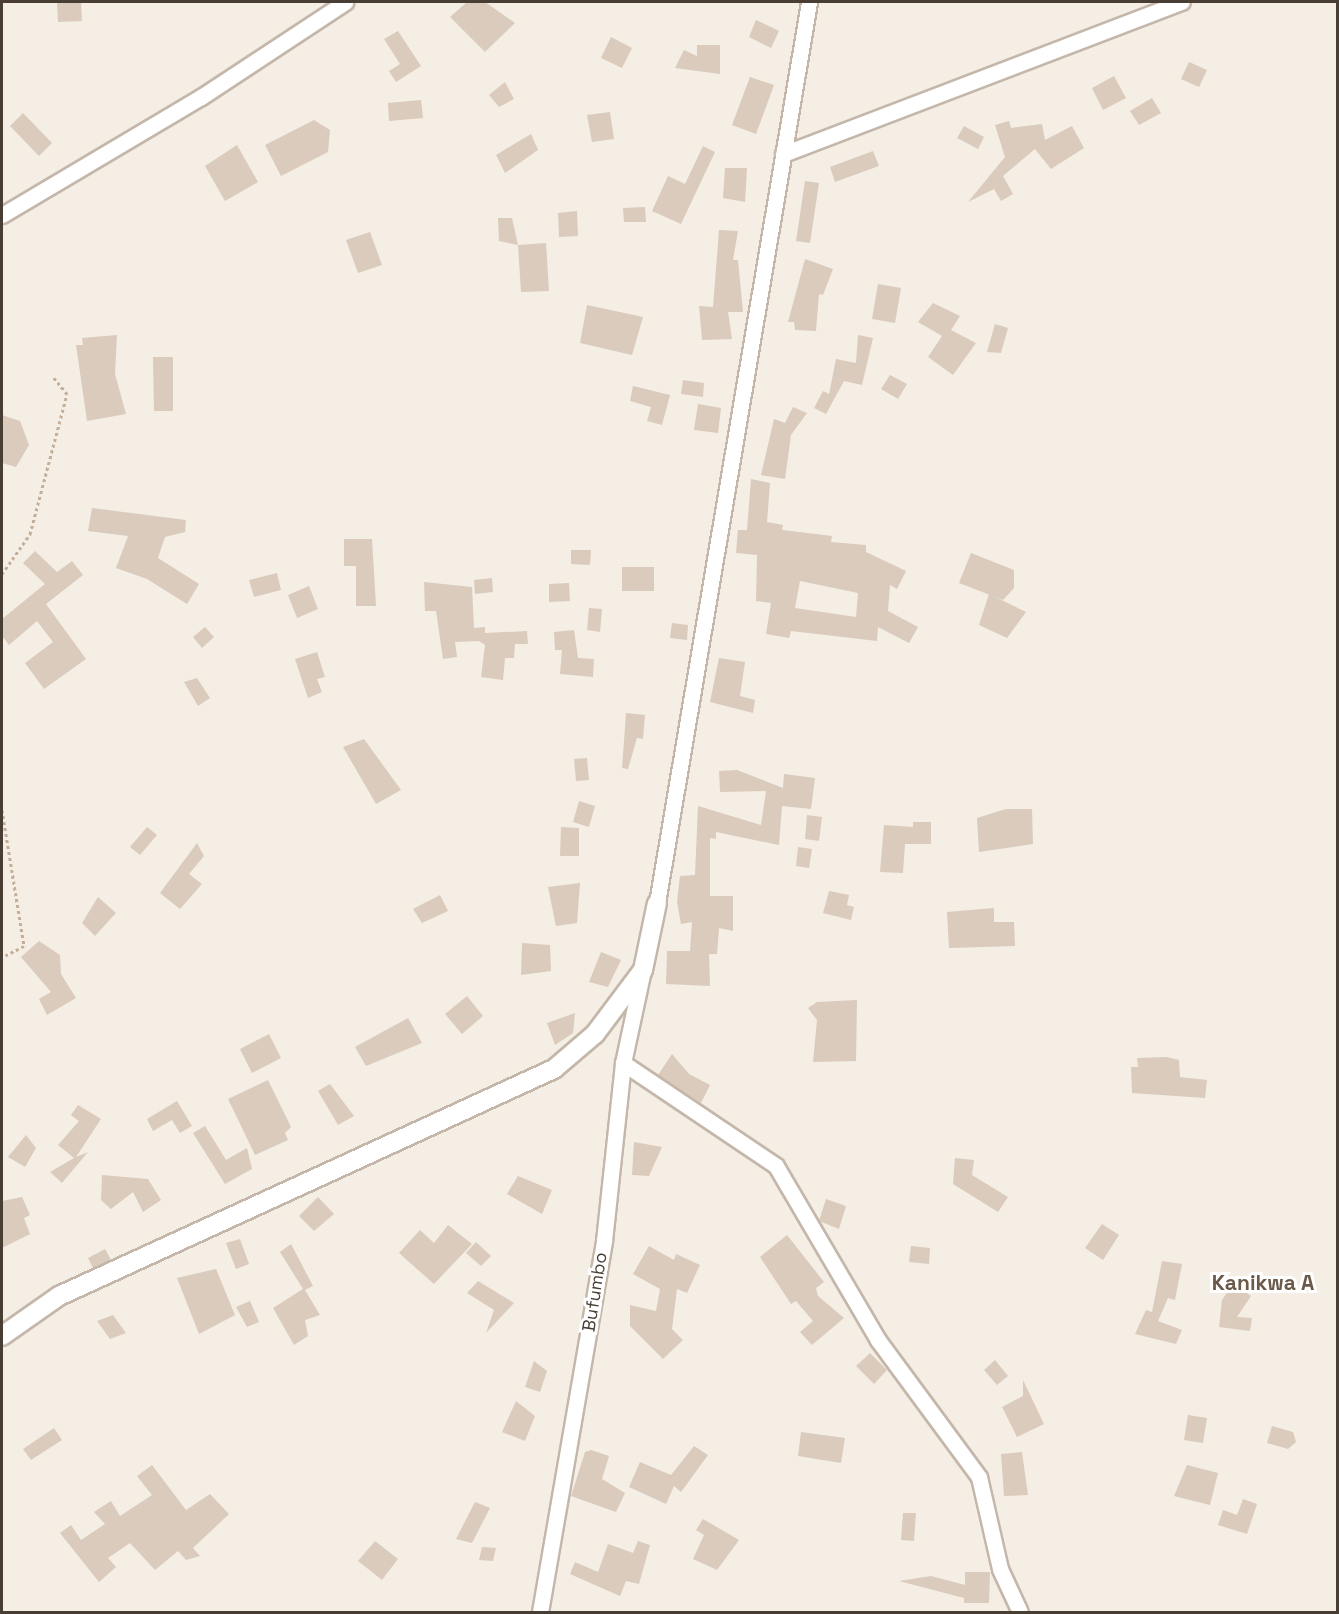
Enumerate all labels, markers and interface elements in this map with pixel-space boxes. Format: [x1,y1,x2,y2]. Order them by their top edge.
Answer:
street label: Bufumbo [578,1251,612,1333]
district label: Kanikwa A [1212,1270,1314,1296]

